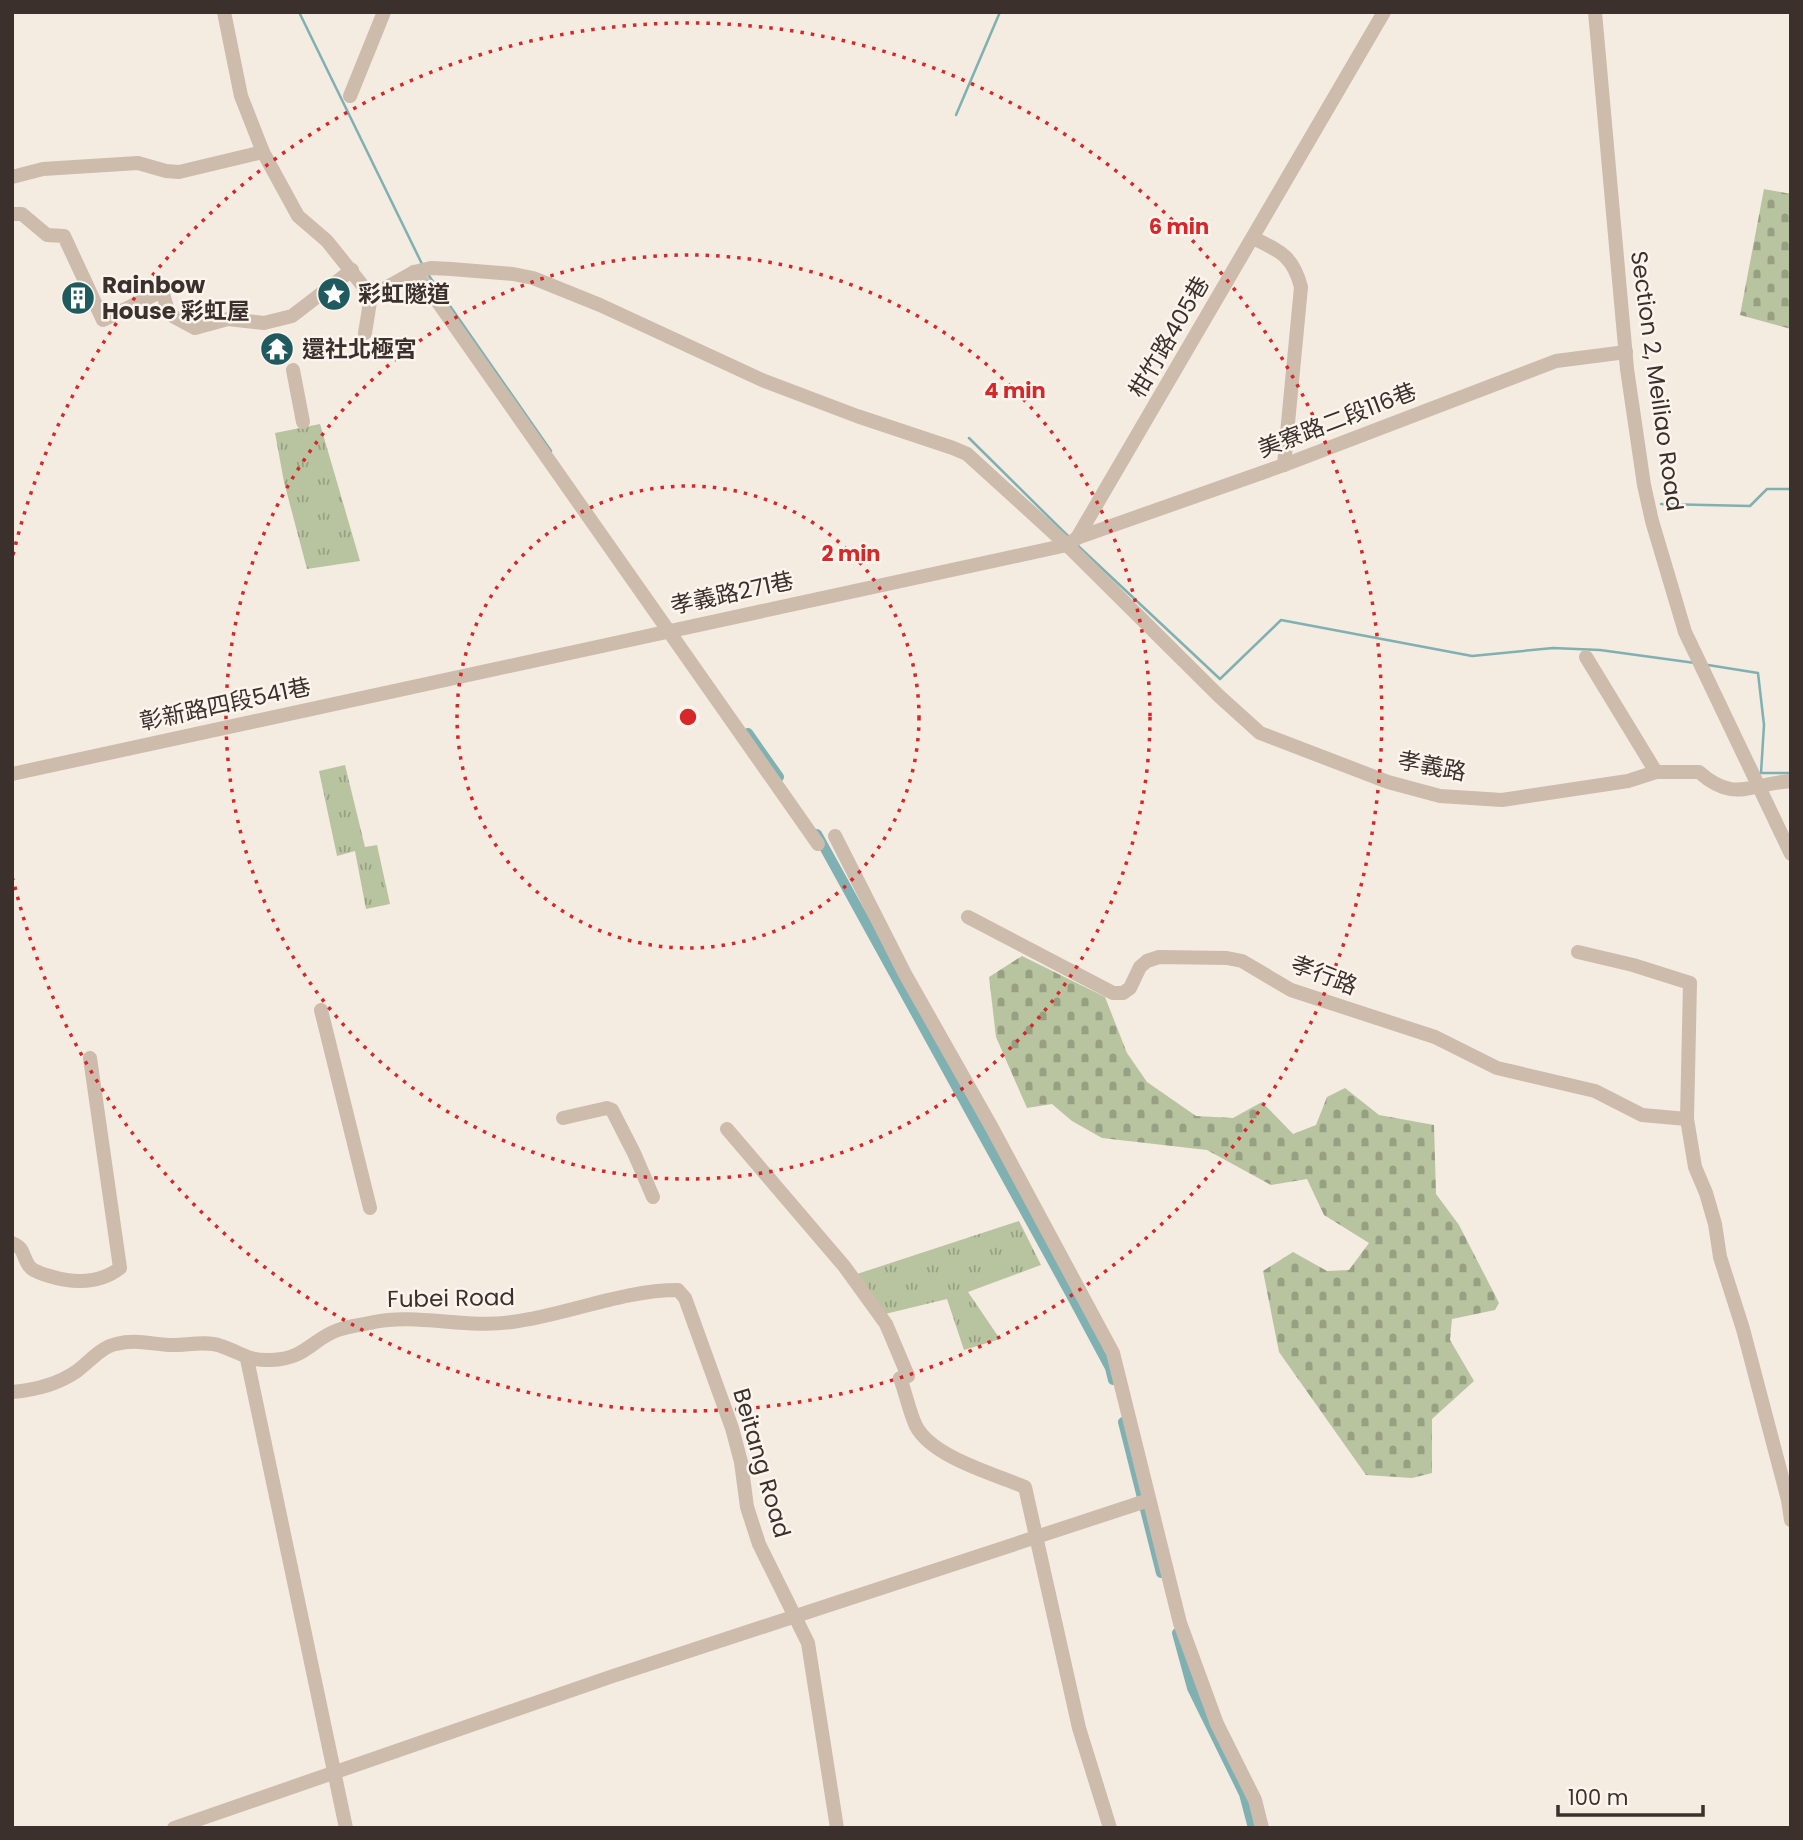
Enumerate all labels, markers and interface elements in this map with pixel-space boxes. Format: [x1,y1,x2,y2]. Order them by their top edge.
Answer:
text: 6 min [1149,212,1209,241]
street label: Section 2, Meiliao Road [1623,249,1691,513]
place label: Rainbow House 彩虹屋 [102,269,250,327]
street label: 柑竹路405巷 [1121,270,1217,404]
place icon: 彩虹隧道 [315,275,353,313]
place label: 彩虹隧道 [358,278,450,310]
building icon: Rainbow House 彩虹屋 [59,279,97,317]
temple icon: 還社北極宮 [258,330,296,368]
place label: 還社北極宮 [302,333,417,365]
street label: 美寮路二段116巷 [1253,375,1421,465]
text: 4 min [984,376,1046,405]
text: 2 min [821,539,881,568]
street label: 孝義路271巷 [667,564,797,622]
street label: 彰新路四段541巷 [136,670,314,738]
centre of rings [676,705,700,729]
street label: 孝義路 [1395,744,1469,788]
street label: 孝行路 [1286,948,1362,1002]
street label: Fubei Road [387,1281,515,1315]
street label: Beitang Road [725,1384,799,1542]
scale bar [1558,1773,1703,1817]
text: 100 m [1568,1783,1628,1812]

